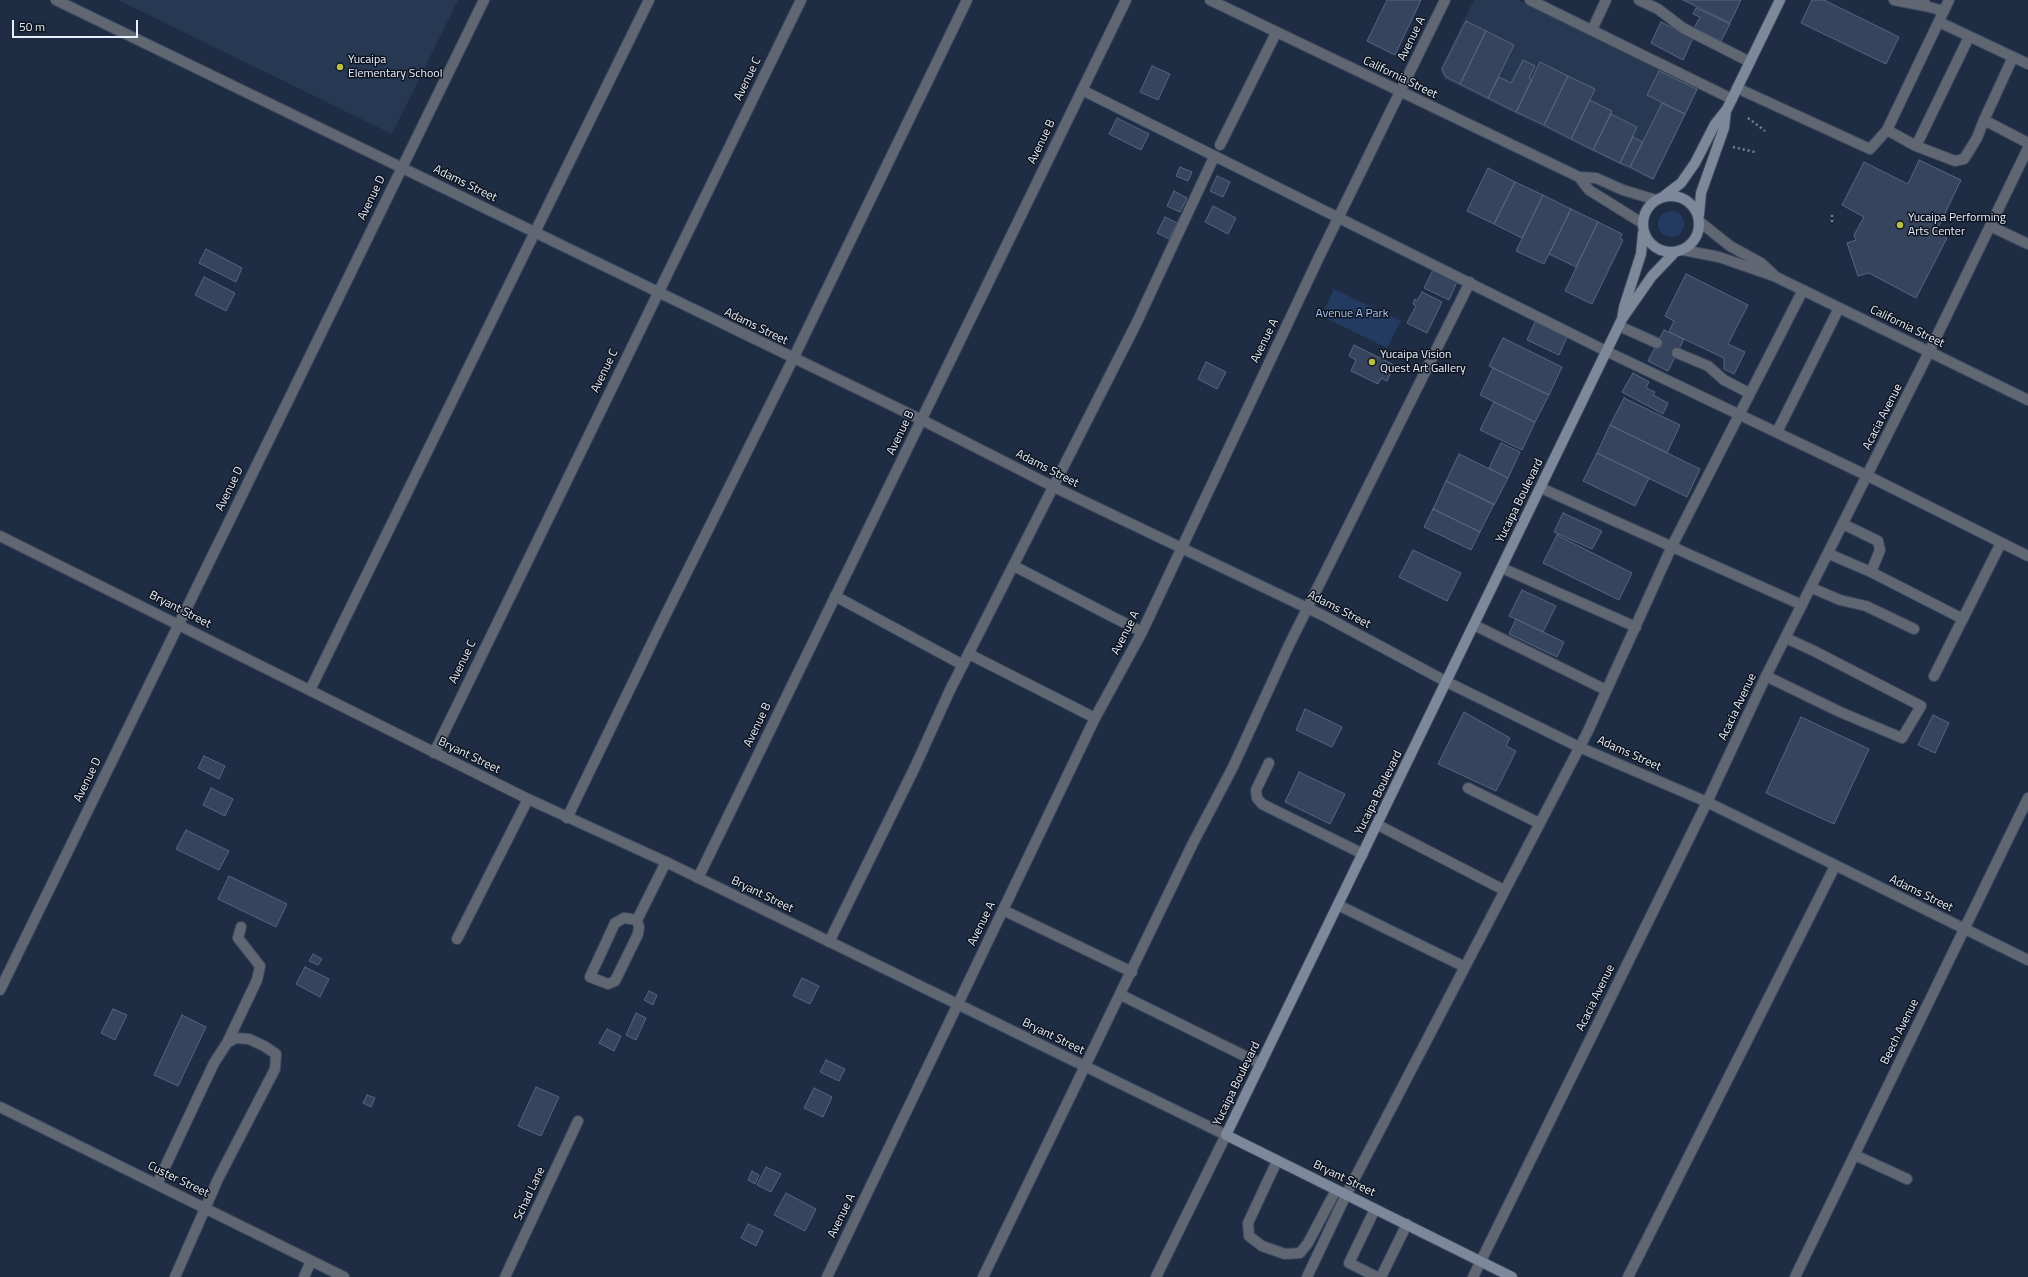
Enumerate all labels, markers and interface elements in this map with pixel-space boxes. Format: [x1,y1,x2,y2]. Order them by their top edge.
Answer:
scale bar [14,12,140,38]
street label: Avenue A [1395,15,1429,63]
text: 50 m [19,17,45,36]
place label: Yucaipa Elementary School [348,53,442,81]
street label: California Street [1360,54,1440,102]
street label: Avenue C [731,55,765,103]
marker: Yucaipa Elementary School [335,62,345,72]
street label: Avenue B [1025,117,1059,167]
street label: Adams Street [431,162,499,206]
street label: Avenue D [355,173,389,223]
place label: Yucaipa Performing Arts Center [1908,211,2006,239]
marker: Yucaipa Performing Arts Center [1895,220,1905,230]
street label: California Street [1867,303,1947,351]
street label: Adams Street [722,305,790,349]
park label: Avenue A Park [1316,307,1388,321]
street label: Avenue A [1248,317,1282,365]
street label: Avenue C [588,347,622,395]
place label: Yucaipa Vision Quest Art Gallery [1380,348,1466,376]
marker: Yucaipa Vision Quest Art Gallery [1367,357,1377,367]
street label: Acacia Avenue [1860,381,1906,453]
street label: Avenue B [884,408,918,458]
street label: Adams Street [1013,447,1081,491]
street label: Yucaipa Boulevard [1493,457,1547,545]
street label: Avenue D [213,464,247,514]
street label: Bryant Street [147,588,213,632]
street label: Adams Street [1305,588,1373,632]
street label: Avenue A [1109,609,1143,657]
street label: Avenue C [446,638,480,686]
street label: Acacia Avenue [1716,671,1760,743]
street label: Avenue B [741,700,775,750]
street label: Adams Street [1595,733,1663,775]
street label: Bryant Street [436,735,502,777]
street label: Yucaipa Boulevard [1352,749,1406,837]
street label: Avenue D [71,755,105,805]
street label: Adams Street [1887,872,1955,916]
street label: Bryant Street [729,874,795,916]
street label: Avenue A [965,900,999,948]
street label: Acacia Avenue [1574,962,1618,1034]
street label: Beech Avenue [1878,997,1922,1067]
street label: Bryant Street [1020,1016,1086,1058]
street label: Yucaipa Boulevard [1210,1040,1264,1128]
street label: Bryant Street [1311,1158,1377,1200]
street label: Custer Street [145,1159,211,1201]
street label: Schad Lane [511,1165,549,1223]
street label: Avenue A [825,1192,859,1240]

